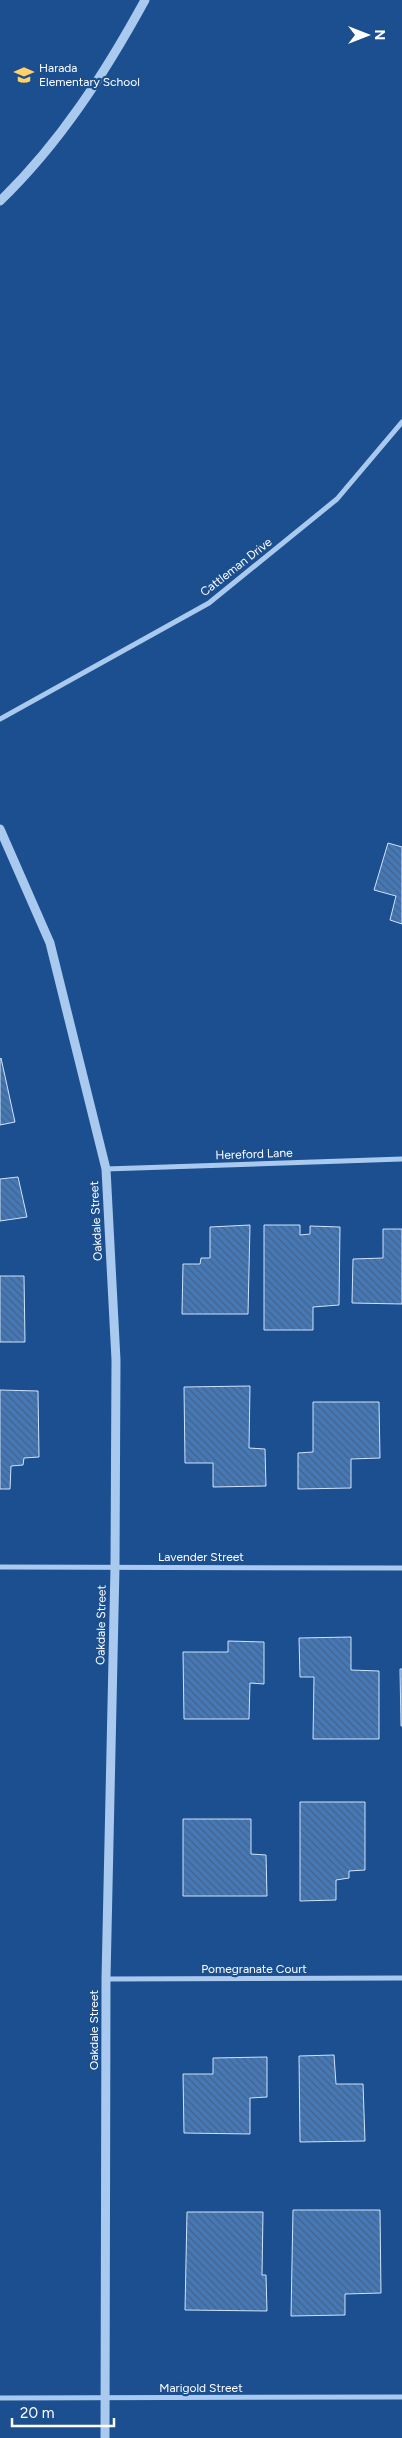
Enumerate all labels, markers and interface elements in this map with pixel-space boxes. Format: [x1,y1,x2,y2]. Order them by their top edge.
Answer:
north arrow [342,10,392,60]
text: N [371,30,388,40]
place label: Harada Elementary School [39,61,140,89]
school or university icon: Harada Elementary School [13,64,35,86]
street label: Cattleman Drive [197,534,275,599]
street label: Hereford Lane [215,1146,293,1162]
street label: Oakdale Street [87,1180,105,1261]
street label: Lavender Street [158,1550,244,1564]
street label: Oakdale Street [93,1584,109,1665]
street label: Pomegranate Court [201,1962,307,1976]
street label: Oakdale Street [87,1990,101,2070]
street label: Marigold Street [159,2381,243,2395]
scale bar [12,2396,115,2428]
text: 20 m [20,2404,54,2422]

